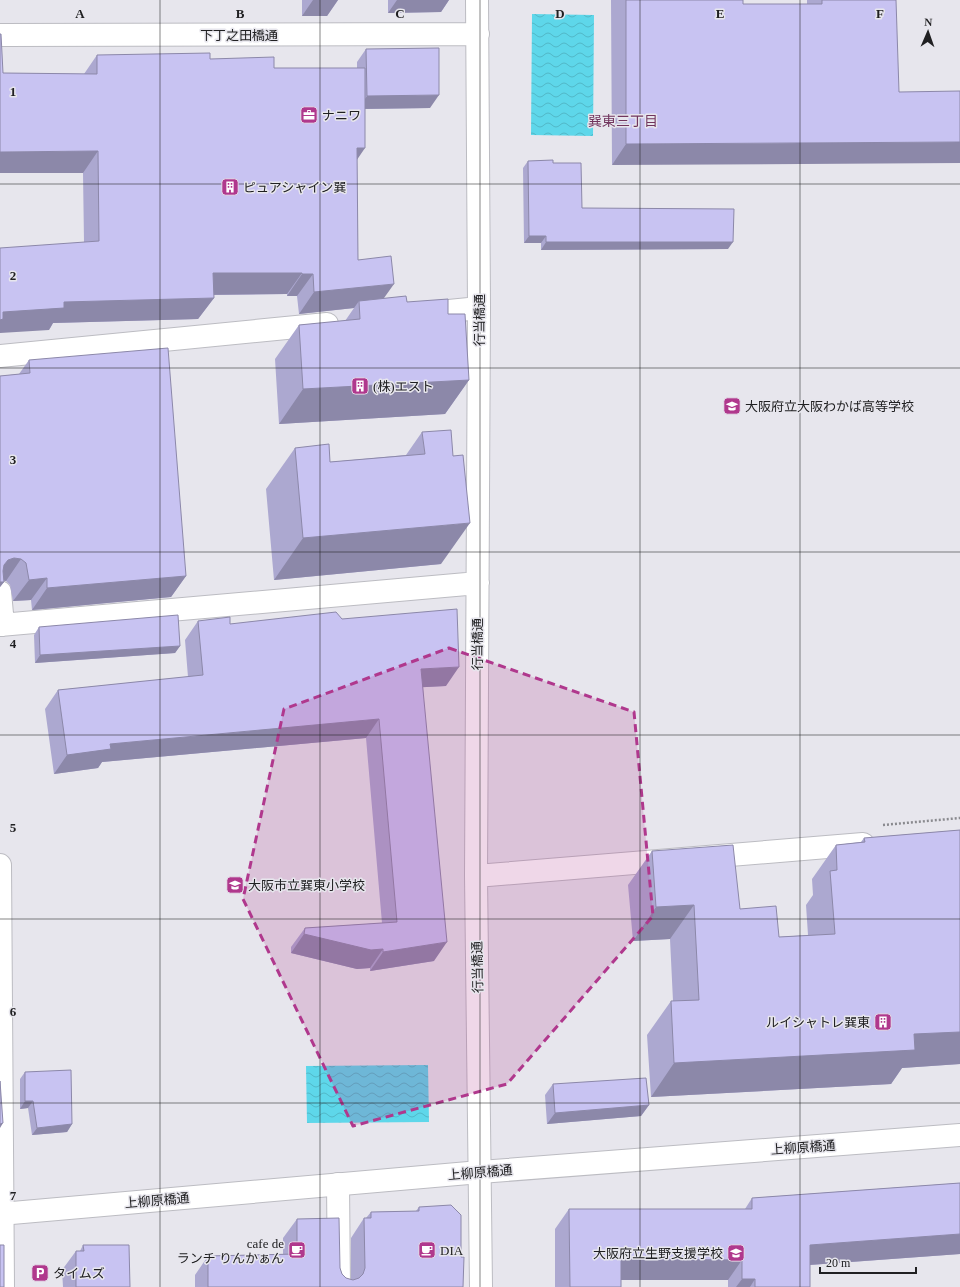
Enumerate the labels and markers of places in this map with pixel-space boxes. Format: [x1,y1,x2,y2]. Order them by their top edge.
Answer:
office icon: ナニワ [299,105,319,125]
place label: ナニワ [322,108,361,123]
building icon: ピュアシャイン巽 [220,177,240,197]
place label: ピュアシャイン巽 [243,180,346,195]
building icon: (株)エスト [350,376,370,396]
place label: (株)エスト [373,379,434,394]
school or university icon: 大阪府立大阪わかば高等学校 [722,396,742,416]
place label: 大阪府立大阪わかば高等学校 [745,399,914,414]
school or university icon: 大阪市立巽東小学校 [225,875,245,895]
place label: 大阪市立巽東小学校 [248,878,365,893]
building icon: ルイシャトレ巽東 [873,1012,893,1032]
place label: ルイシャトレ巽東 [766,1015,870,1030]
place label: cafe de ランチ りんかぁん [177,1236,284,1266]
cafe icon: cafe de ランチ りんかぁん [287,1240,307,1260]
cafe icon: DIA [417,1240,437,1260]
place label: DIA [440,1243,464,1258]
school or university icon: 大阪府立生野支援学校 [726,1243,746,1263]
place label: 大阪府立生野支援学校 [593,1246,723,1261]
parking icon: タイムズ [30,1263,50,1283]
place label: タイムズ [53,1266,105,1281]

